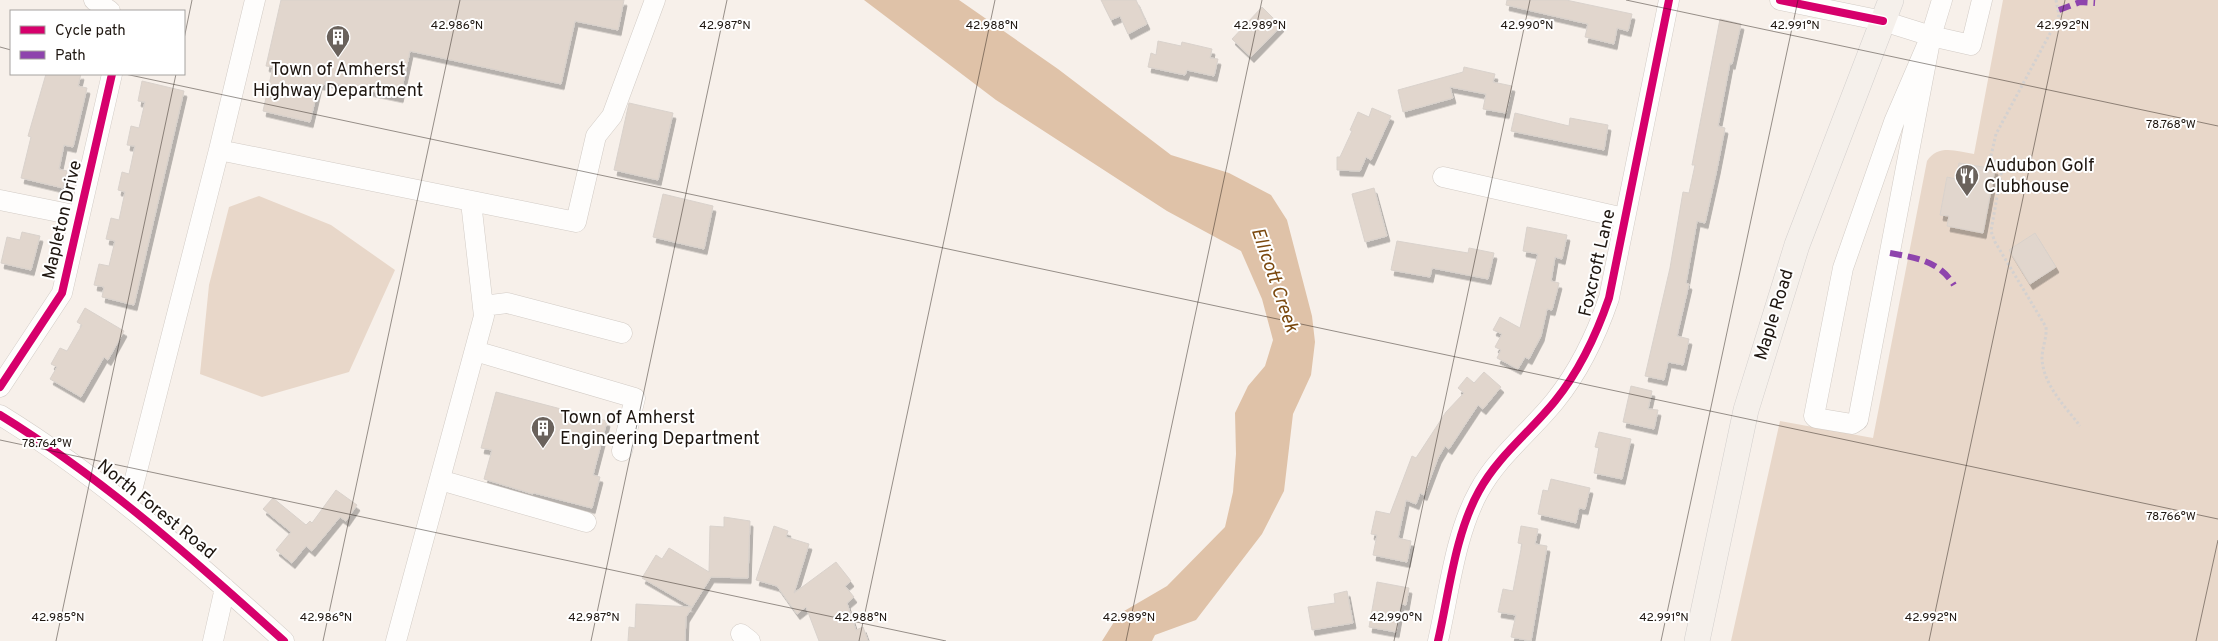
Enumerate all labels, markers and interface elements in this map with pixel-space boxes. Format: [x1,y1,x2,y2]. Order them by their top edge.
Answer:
legend [10,10,185,75]
text: 42.986°N [431,18,483,34]
text: 42.987°N [699,18,751,34]
text: 42.988°N [966,18,1018,34]
text: 42.989°N [1234,18,1286,34]
text: 42.990°N [1501,18,1553,34]
text: 42.991°N [1770,18,1820,34]
text: 42.992°N [2037,18,2089,34]
text: Cycle path [55,22,126,41]
building icon: Town of Amherst Highway Department [325,24,351,58]
text: Path [55,47,86,66]
place label: Town of Amherst Highway Department [253,59,423,103]
text: 78.768°W [2146,117,2196,133]
place label: Audubon Golf Clubhouse [1984,155,2094,199]
street label: Mapleton Drive [38,158,88,282]
restaurant icon: Audubon Golf Clubhouse [1954,163,1980,197]
street label: Foxcroft Lane [1574,207,1622,319]
water label: Ellicott Creek [1245,224,1303,336]
street label: Maple Road [1750,267,1800,363]
place label: Town of Amherst Engineering Department [560,407,760,451]
building icon: Town of Amherst Engineering Department [530,415,556,449]
text: 78.764°W [22,436,72,452]
street label: North Forest Road [92,455,220,565]
text: 78.766°W [2146,509,2196,525]
text: 42.985°N [32,610,84,626]
text: 42.986°N [300,610,352,626]
text: 42.987°N [568,610,620,626]
text: 42.988°N [835,610,887,626]
text: 42.989°N [1103,610,1155,626]
text: 42.990°N [1370,610,1422,626]
text: 42.991°N [1639,610,1689,626]
text: 42.992°N [1905,610,1957,626]

